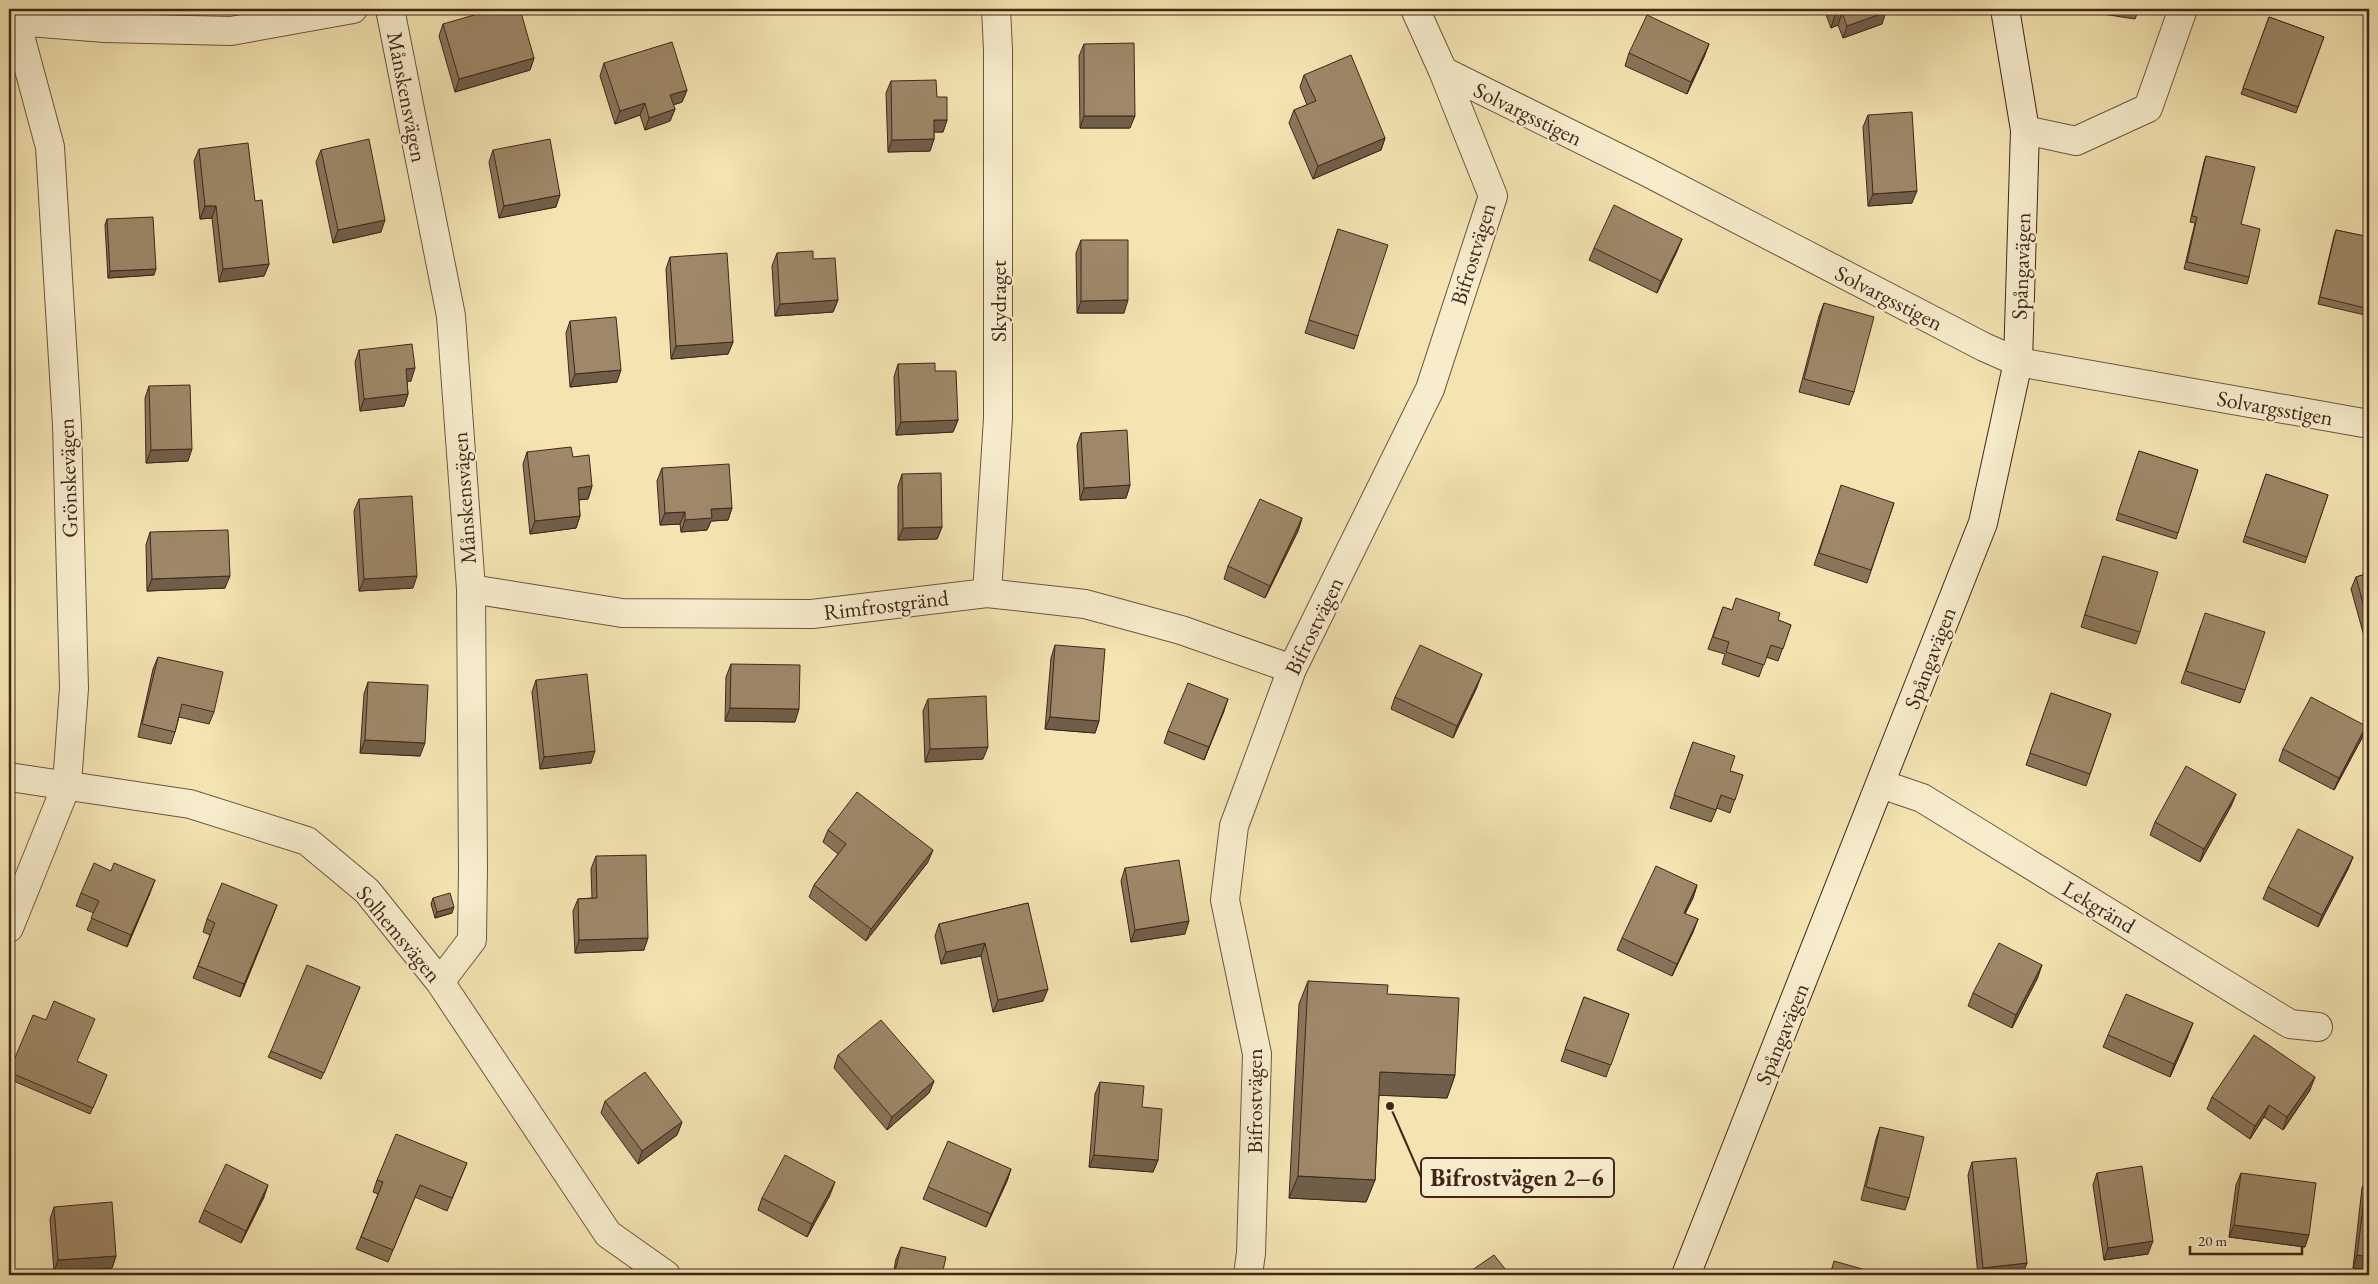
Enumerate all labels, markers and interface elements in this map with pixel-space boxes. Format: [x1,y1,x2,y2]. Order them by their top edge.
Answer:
street label: Månskensvägen [380,29,434,165]
street label: Solvargsstigen [1469,75,1587,153]
street label: Bifrostvägen [1444,199,1502,309]
street label: Spångavägen [2005,211,2037,320]
street label: Solvargsstigen [1830,258,1948,338]
street label: Skydraget [984,260,1013,342]
street label: Solvargsstigen [2215,384,2336,433]
street label: Grönskevägen [51,417,85,538]
street label: Månskensvägen [445,431,483,565]
street label: Bifrostvägen [1278,572,1350,680]
street label: Rimfrostgränd [822,583,951,627]
street label: Spångavägen [1897,602,1963,713]
street label: Lekgränd [2057,874,2142,941]
street label: Solhemsvägen [350,879,448,989]
street label: Spångavägen [1748,978,1816,1089]
street label: Bifrostvägen [1240,1048,1269,1154]
callout: Bifrostvägen 2–6 [1421,1158,1614,1197]
text: Bifrostvägen 2–6 [1430,1162,1604,1194]
scale bar [2190,1224,2303,1256]
text: 20 m [2198,1231,2227,1250]

